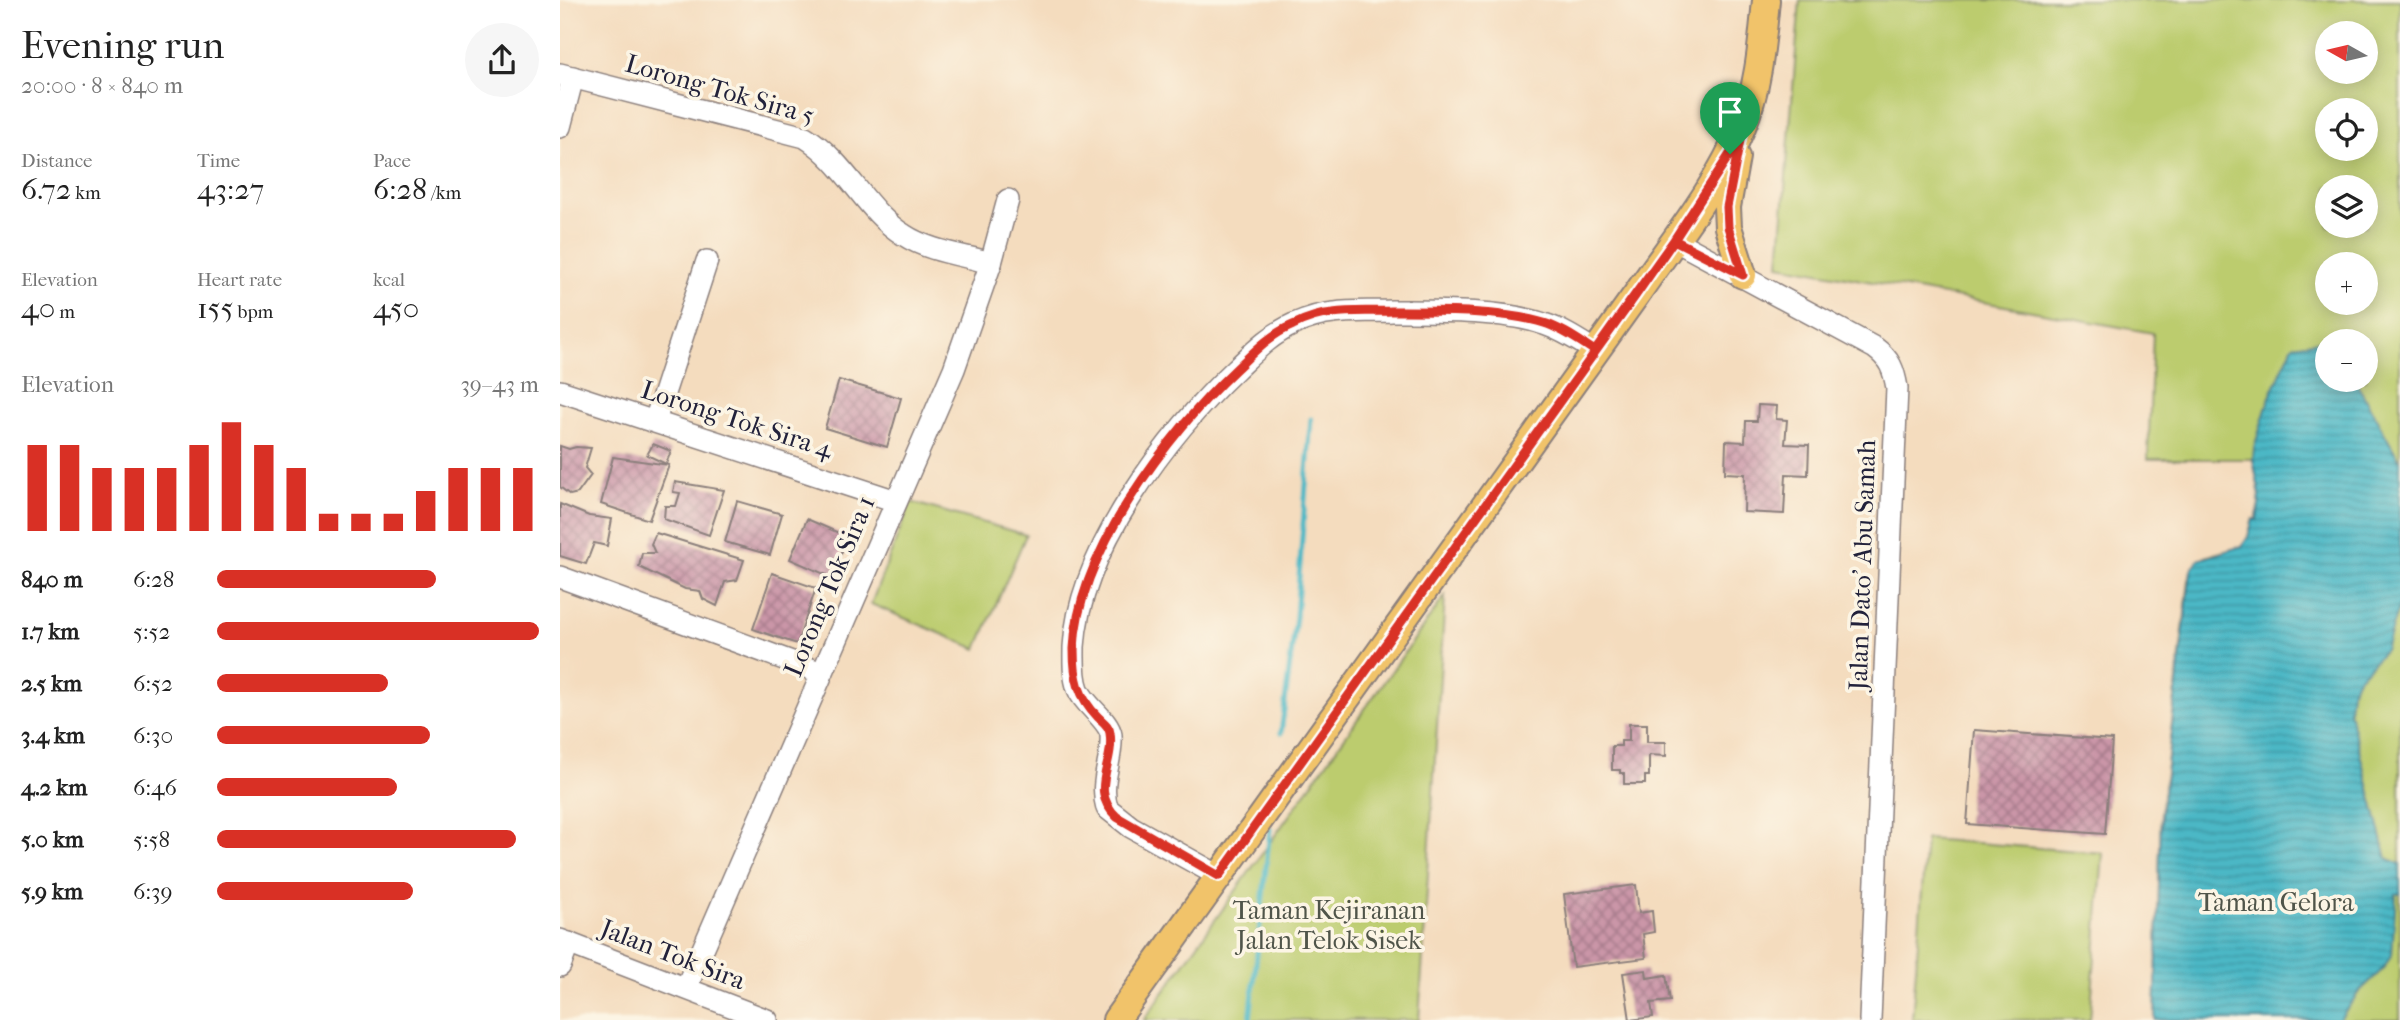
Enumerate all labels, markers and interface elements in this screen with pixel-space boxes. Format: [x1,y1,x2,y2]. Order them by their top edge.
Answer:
north arrow [2315,21,2378,84]
map controls [2315,21,2378,392]
text: Evening run [21,23,224,68]
button: share [465,23,539,97]
street label: Lorong Tok Sira 5 [622,48,818,131]
text: 20:00 · 8 × 840 m [21,72,183,99]
pin [1700,82,1760,154]
icon: arrive [1711,93,1749,131]
button: locate [2315,98,2378,161]
text: Distance [21,150,92,172]
text: Time [197,150,240,172]
text: Pace [373,150,411,172]
text: 6.72 [21,172,71,207]
text: 43:27 [197,172,264,207]
text: 6:28 [373,172,427,207]
button: layers [2315,175,2378,238]
text: km [71,182,101,204]
text: /km [427,182,461,204]
button: + [2315,252,2378,315]
text: Elevation [21,269,98,291]
text: Heart rate [197,269,282,291]
text: kcal [373,269,405,291]
text: 40 [21,291,55,326]
text: 155 [197,291,233,326]
text: 450 [373,291,419,326]
text: m [55,301,75,323]
text: bpm [233,301,273,323]
button: − [2315,329,2378,392]
text: Elevation [21,371,114,398]
text: 39–43 m [460,371,539,398]
street label: Lorong Tok Sira 4 [637,374,837,465]
street label: Jalan Dato' Abu Samah [1843,439,1882,693]
street label: Lorong Tok Sira 1 [777,491,881,681]
text: 840 m [21,566,83,593]
text: 6:28 [133,566,174,593]
text: 1.7 km [21,618,79,645]
text: 5:52 [133,618,170,645]
text: 2.5 km [21,670,82,697]
text: 6:52 [133,670,173,697]
text: 3.4 km [21,722,85,749]
text: 6:30 [133,722,173,749]
text: 4.2 km [21,774,87,801]
text: 6:46 [133,774,177,801]
text: 5.0 km [21,826,84,853]
text: 5:58 [133,826,170,853]
text: 5.9 km [21,878,83,905]
text: 6:39 [133,878,173,905]
park label: Taman Gelora [2198,887,2355,918]
park label: Taman Kejiranan Jalan Telok Sisek [1233,895,1425,956]
street label: Jalan Tok Sira [594,912,750,997]

